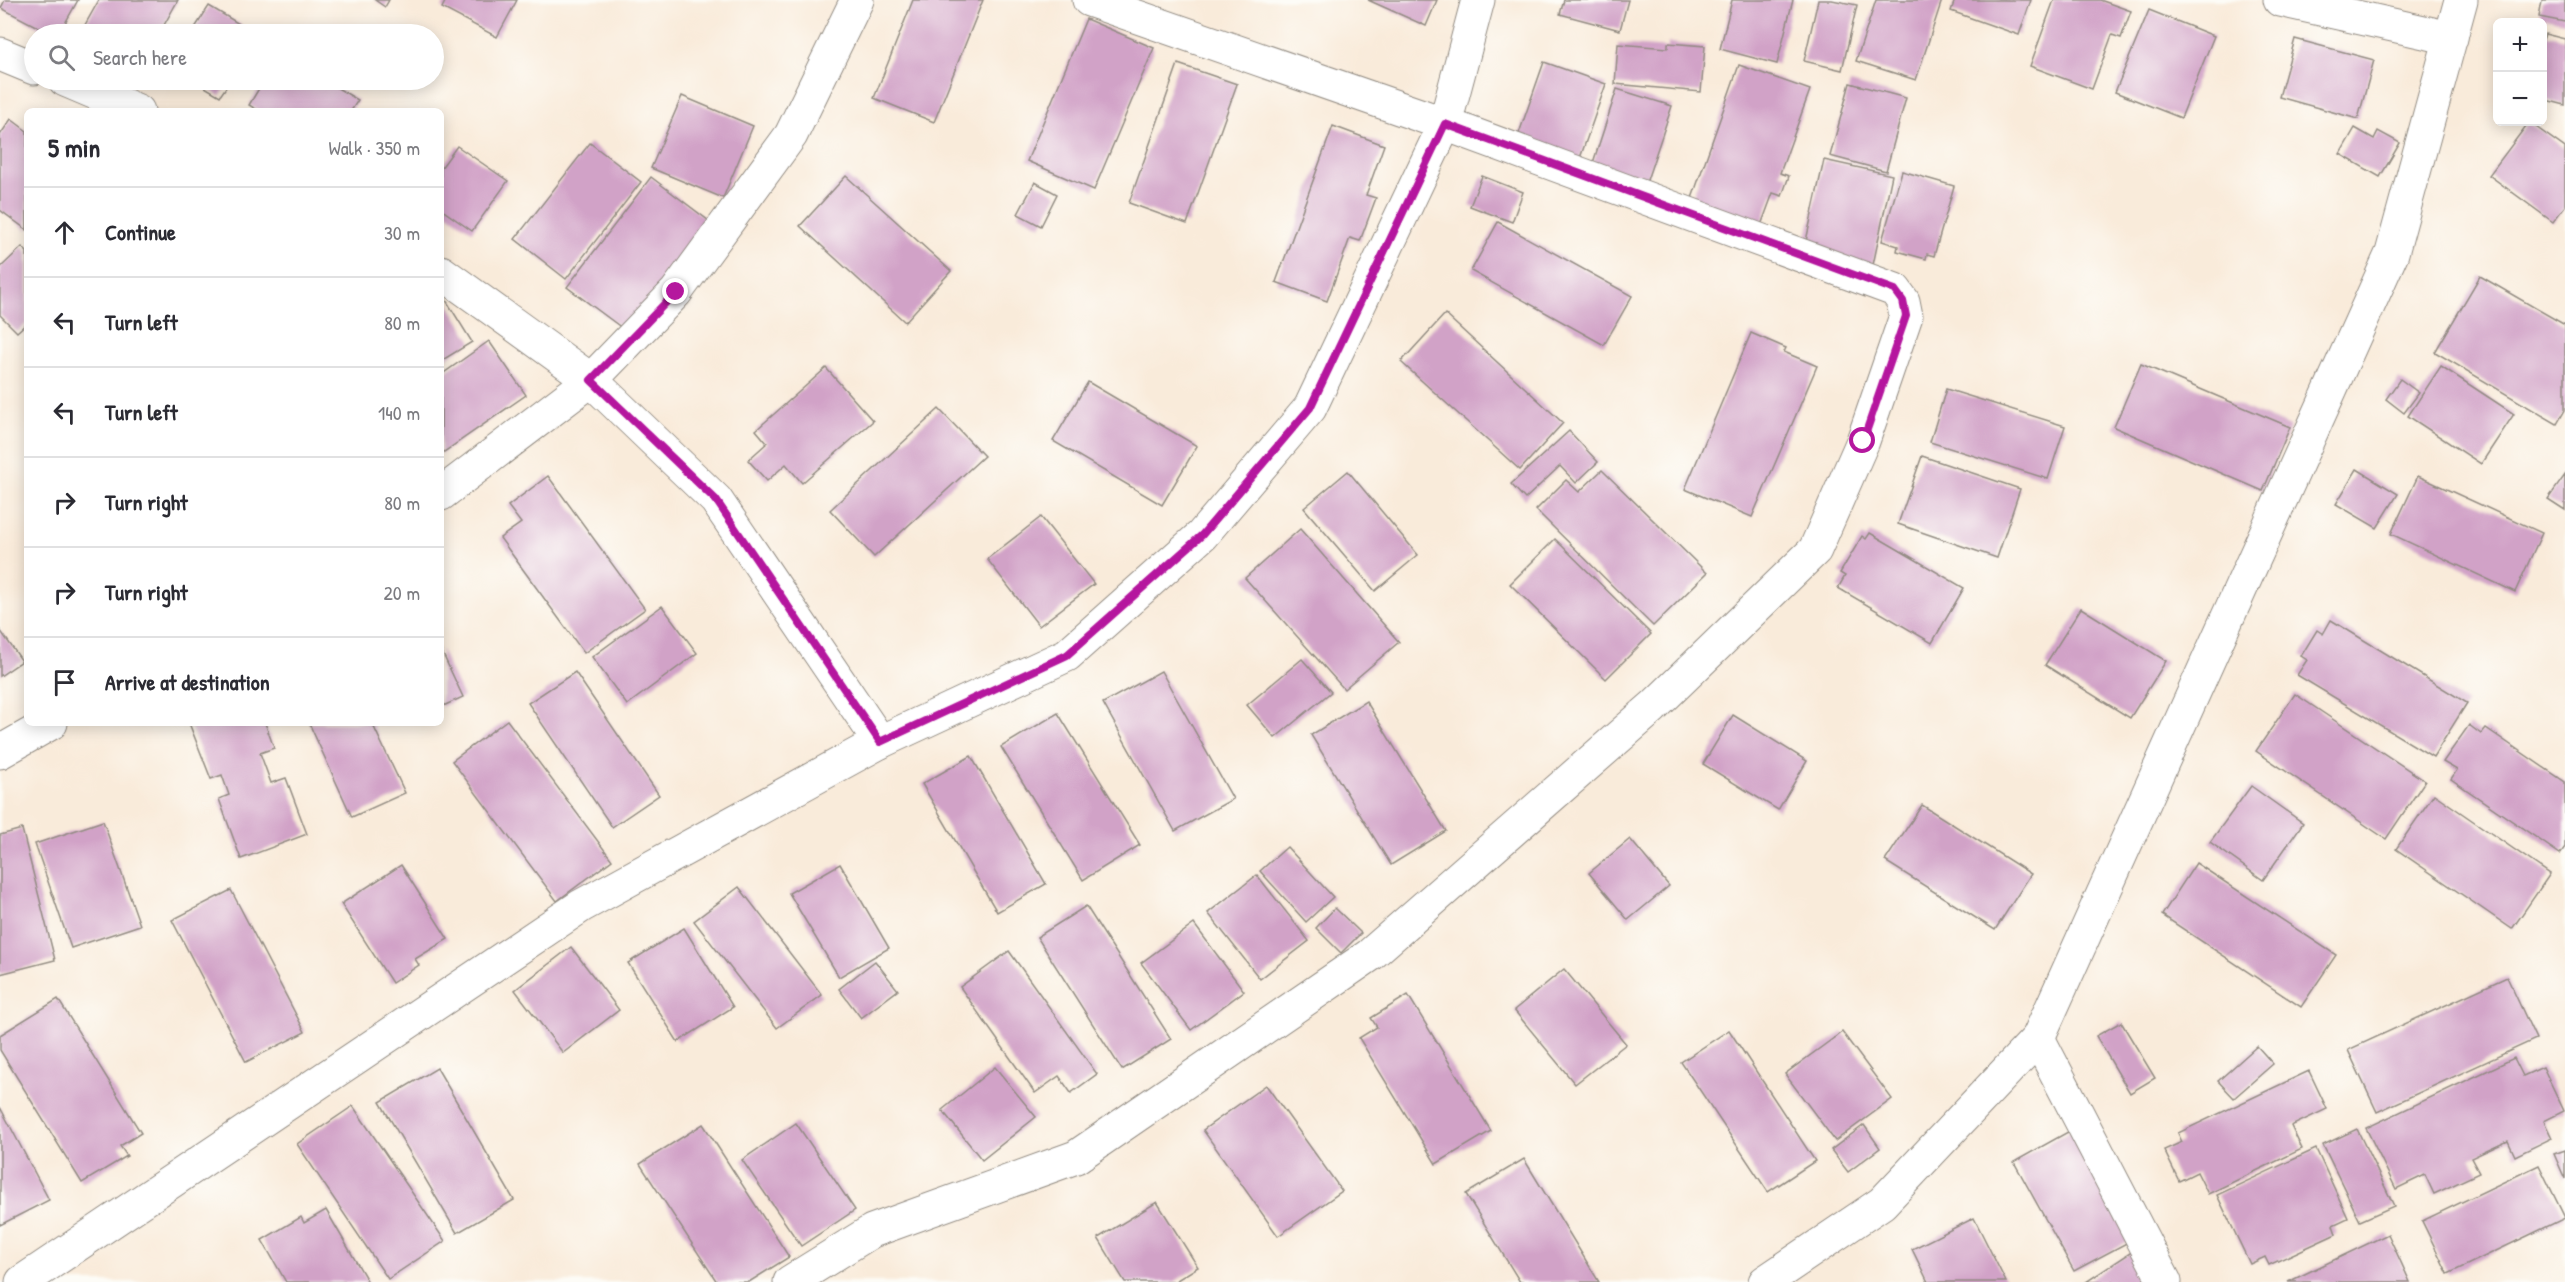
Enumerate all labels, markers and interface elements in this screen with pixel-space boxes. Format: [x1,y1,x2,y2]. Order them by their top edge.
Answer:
map controls [2493,18,2547,126]
button: + [2493,18,2547,72]
search box [24,24,444,90]
icon: search [45,41,78,74]
text: Search here [93,42,187,72]
button: − [2493,72,2547,126]
text: 5 min [48,130,100,165]
text: Walk · 350 m [328,134,420,161]
icon: ahead [48,216,81,249]
text: Continue [105,217,176,247]
text: 30 m [384,219,420,246]
route end [662,278,688,304]
icon: left [48,306,81,339]
text: Turn left [105,307,178,337]
text: 80 m [384,309,420,336]
icon: left [48,396,81,429]
text: Turn left [105,397,178,427]
text: 140 m [378,399,420,426]
route start [1849,427,1875,453]
icon: right [48,486,81,519]
text: Turn right [105,487,188,517]
text: 80 m [384,489,420,516]
icon: right [48,576,81,609]
text: Turn right [105,577,188,607]
text: 20 m [383,579,420,606]
icon: arrive [48,666,81,699]
text: Arrive at destination [105,667,270,697]

